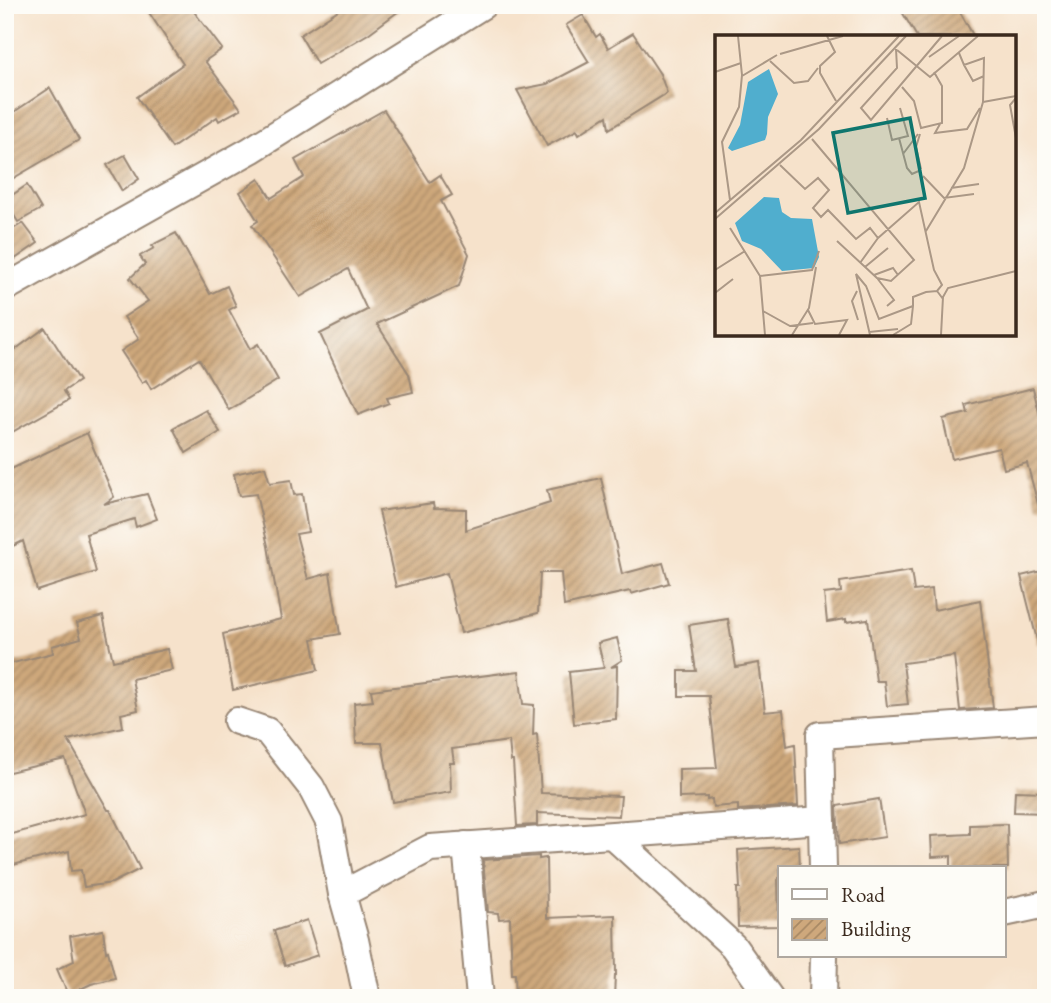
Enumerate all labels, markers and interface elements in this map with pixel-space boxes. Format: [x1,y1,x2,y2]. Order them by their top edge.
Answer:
inset map [715,35,1016,336]
legend [778,866,1006,958]
text: Road [841,881,885,908]
text: Building [841,915,911,942]

